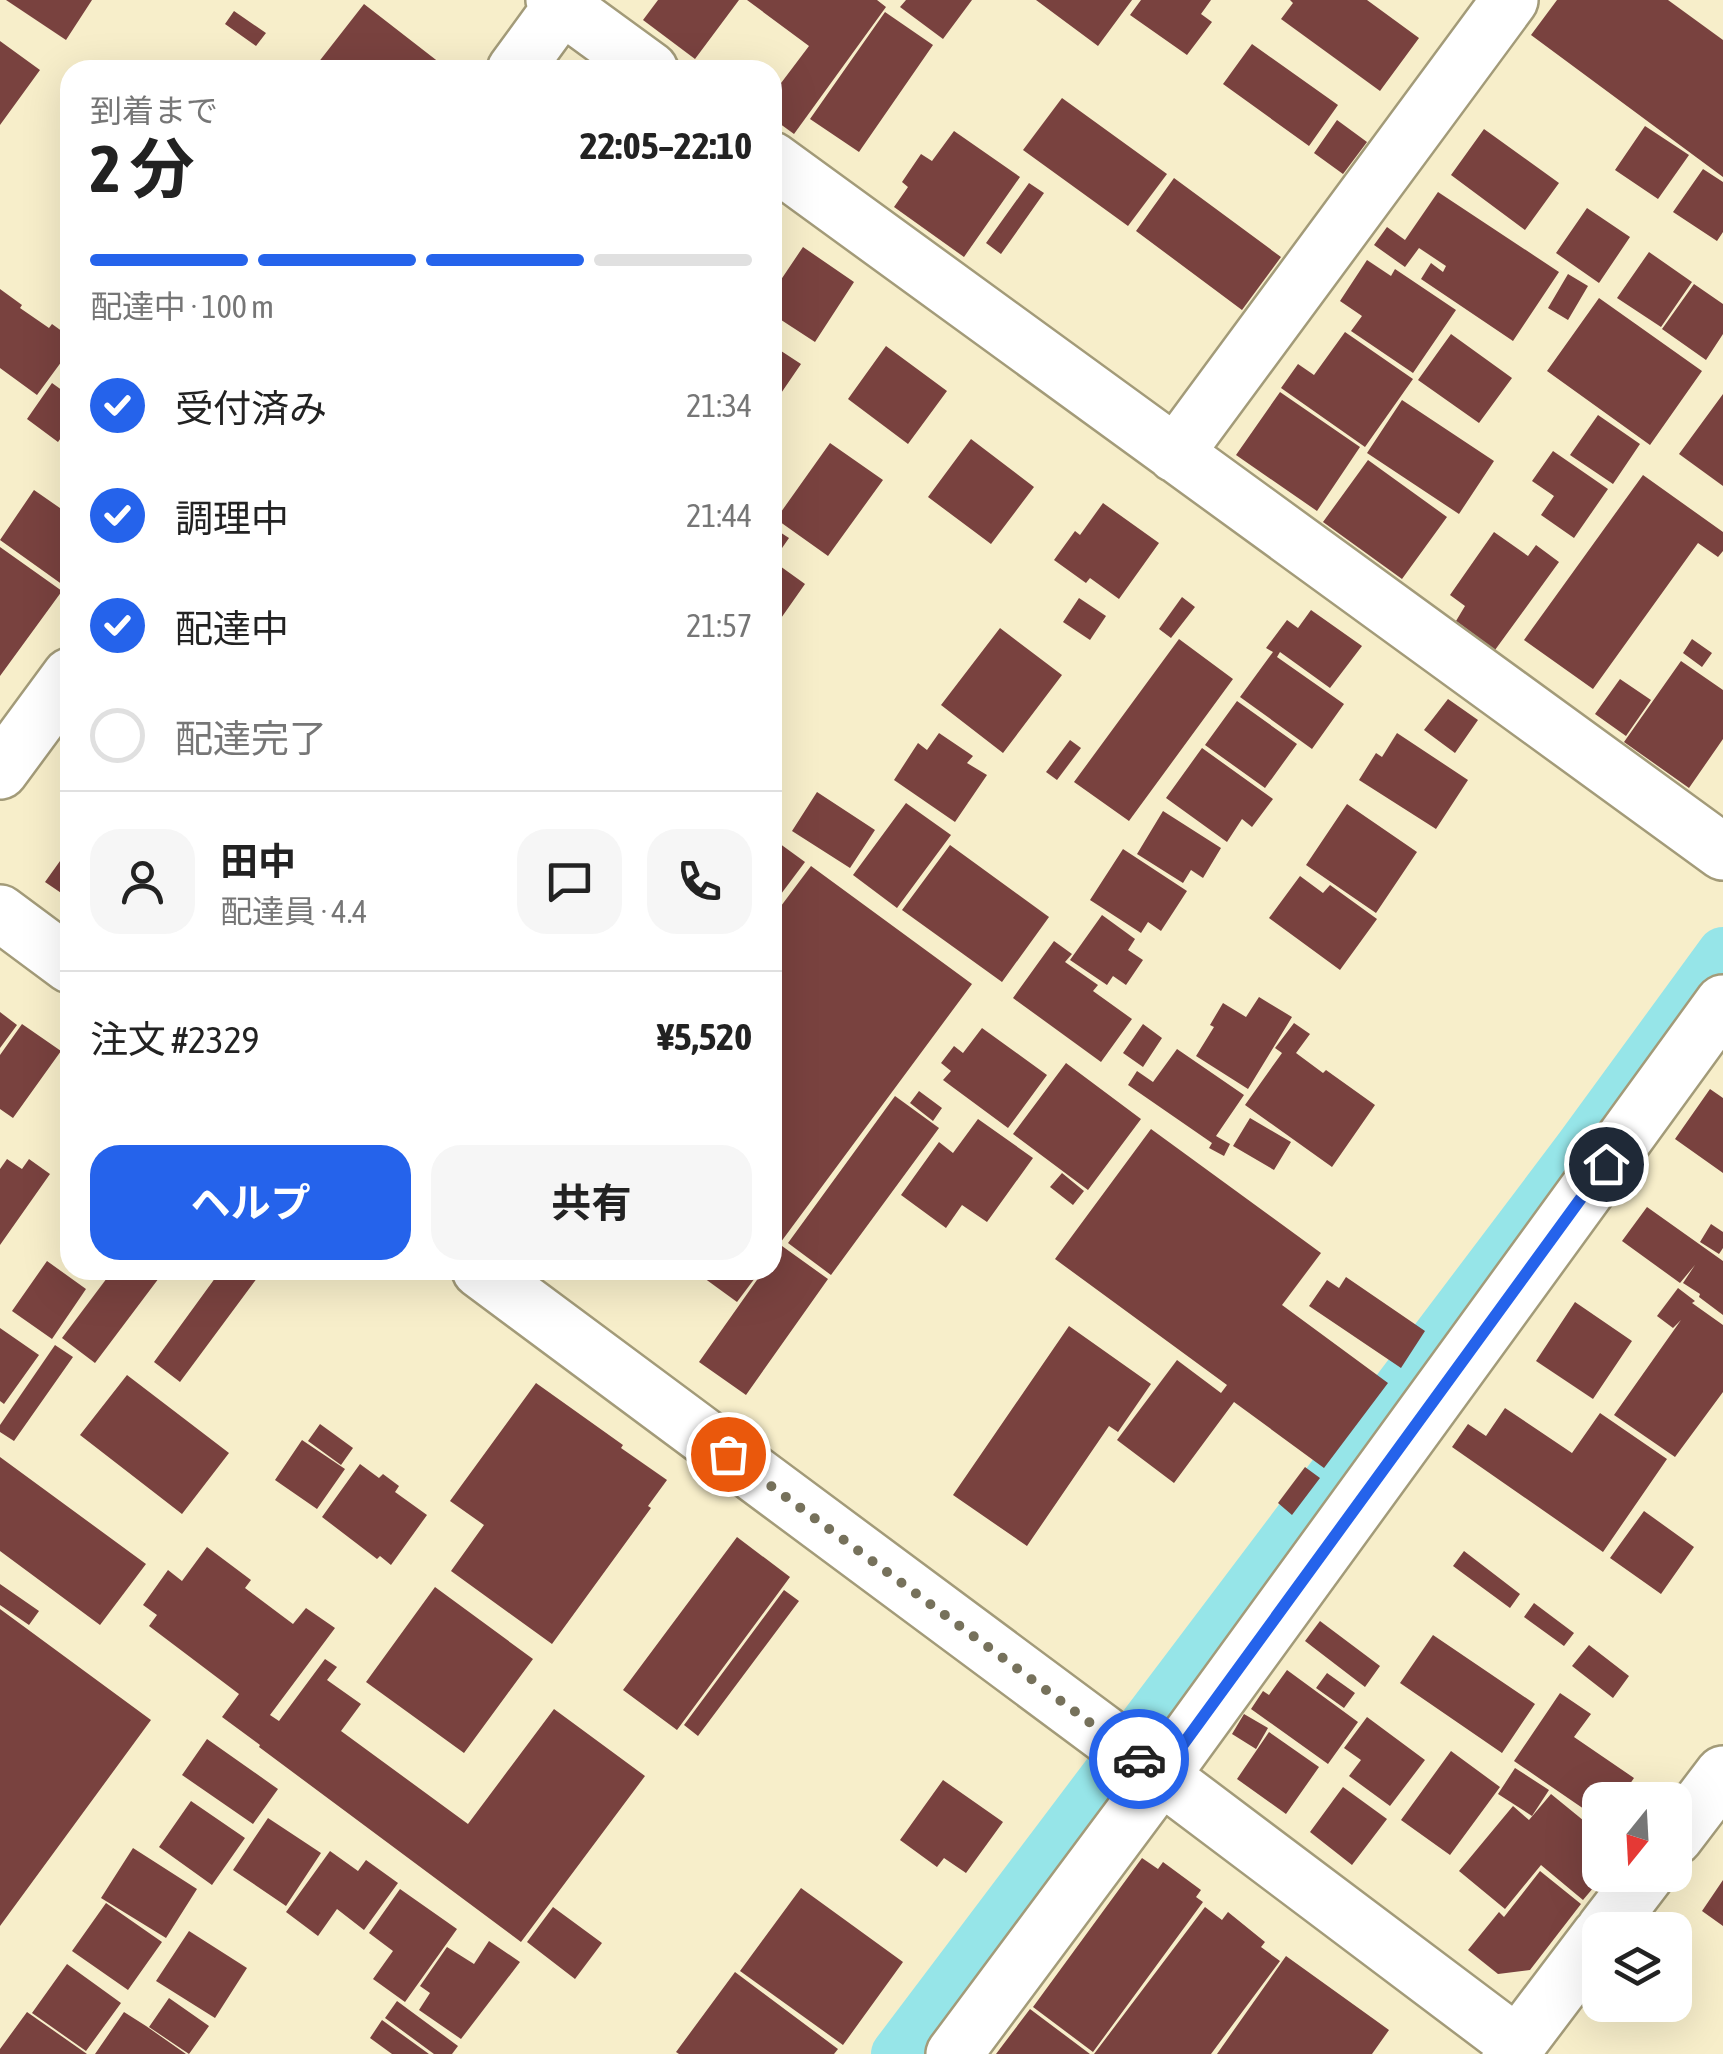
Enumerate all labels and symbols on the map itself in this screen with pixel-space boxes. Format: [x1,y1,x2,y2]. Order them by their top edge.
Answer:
pin [1564,1122,1649,1207]
pin [686,1412,771,1497]
courier [1089,1709,1189,1809]
north arrow [1582,1782,1692,1892]

